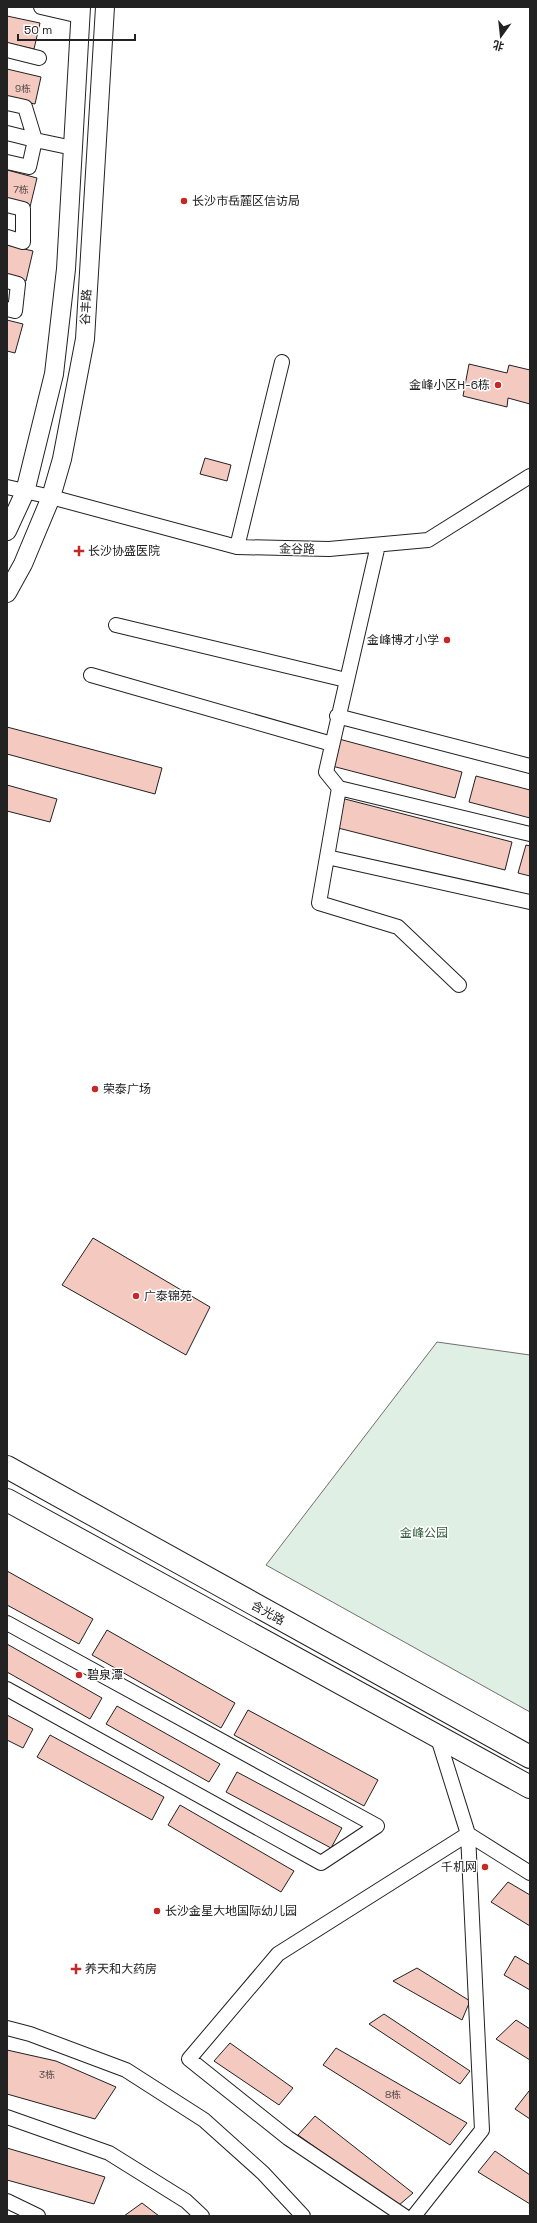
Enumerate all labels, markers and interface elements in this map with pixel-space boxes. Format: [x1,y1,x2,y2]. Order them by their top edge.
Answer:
scale bar [18,16,135,42]
north arrow [481,16,521,56]
text: 50 m [24,22,52,38]
text: 北 [491,37,506,54]
house number: 9栋 [15,82,31,95]
house number: 7栋 [13,183,29,196]
place label: 长沙市岳麓区信访局 [192,193,300,209]
marker: 长沙市岳麓区信访局 [179,196,189,206]
street label: 谷丰路 [77,289,95,325]
place label: 金峰小区H-6栋 [409,377,490,393]
marker: 金峰小区H-6栋 [493,380,503,390]
street label: 金谷路 [279,541,315,557]
place label: 长沙协盛医院 [88,543,160,559]
marker: 长沙协盛医院 [73,545,85,557]
place label: 金峰博才小学 [367,632,439,648]
marker: 金峰博才小学 [442,635,452,645]
place label: 荣泰广场 [103,1081,151,1097]
marker: 荣泰广场 [90,1084,100,1094]
place label: 广泰锦苑 [144,1288,192,1304]
marker: 广泰锦苑 [131,1291,141,1301]
park label: 金峰公园 [400,1525,448,1541]
street label: 含光路 [248,1597,288,1629]
place label: 碧泉潭 [87,1667,123,1683]
marker: 碧泉潭 [74,1670,84,1680]
place label: 千机网 [441,1859,477,1875]
marker: 千机网 [480,1862,490,1872]
place label: 长沙金星大地国际幼儿园 [165,1903,297,1919]
marker: 长沙金星大地国际幼儿园 [152,1906,162,1916]
place label: 养天和大药房 [85,1961,157,1977]
marker: 养天和大药房 [70,1963,82,1975]
house number: 3栋 [39,2068,55,2081]
house number: 8栋 [385,2088,401,2101]

